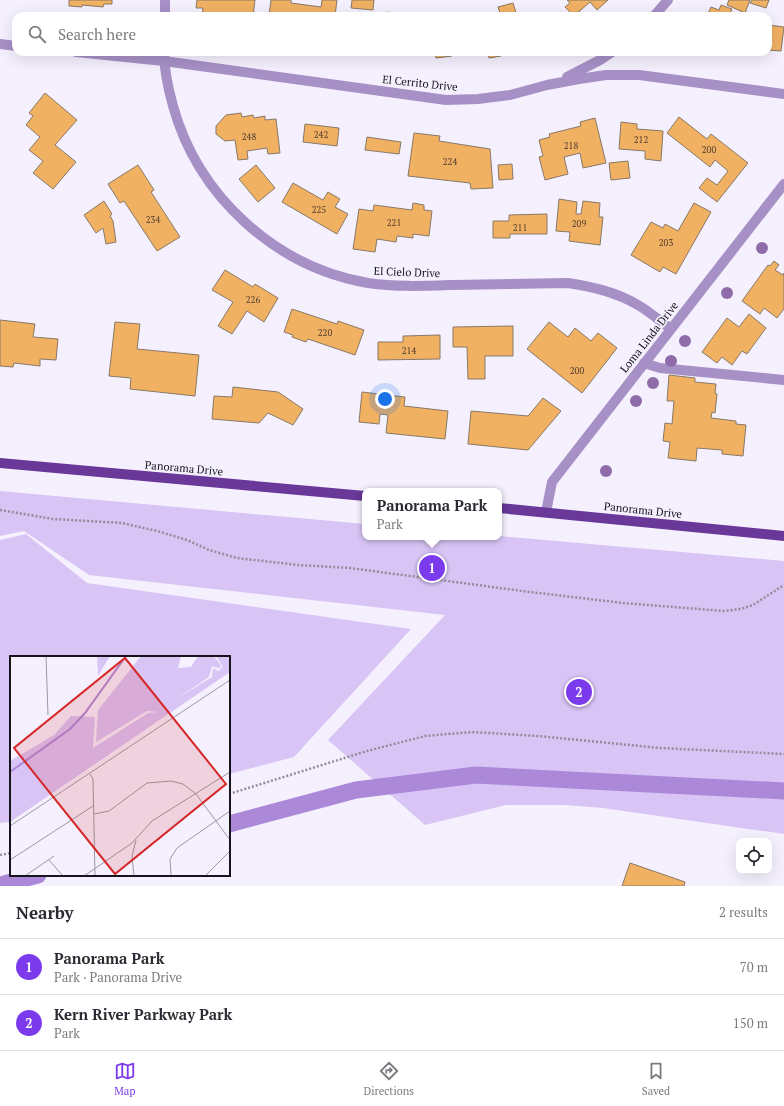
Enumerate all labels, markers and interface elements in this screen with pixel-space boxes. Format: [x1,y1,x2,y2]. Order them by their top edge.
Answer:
search box [12,12,772,56]
icon: search [26,23,48,45]
text: Search here [58,24,136,44]
street label: El Cerrito Drive [382,72,459,94]
house number: 242 [314,129,328,141]
house number: 248 [242,131,256,143]
house number: 212 [634,134,648,146]
house number: 218 [564,140,578,152]
house number: 200 [702,144,716,156]
house number: 224 [443,156,457,168]
house number: 225 [312,204,326,216]
house number: 234 [146,214,160,226]
house number: 221 [387,217,401,229]
house number: 209 [572,218,586,230]
house number: 211 [513,222,527,234]
house number: 203 [659,237,673,249]
street label: El Cielo Drive [373,264,441,280]
house number: 226 [246,294,260,306]
street label: Loma Linda Drive [617,298,681,375]
house number: 220 [318,327,332,339]
house number: 214 [402,345,416,357]
house number: 200 [570,365,584,377]
your location [375,389,395,409]
street label: Panorama Drive [144,458,224,478]
popup [362,488,502,540]
text: Panorama Park [377,495,487,515]
street label: Panorama Drive [603,499,683,521]
text: Park [377,515,403,533]
pin: 1 [419,553,445,583]
inset map [10,656,230,876]
pin: 2 [566,677,592,707]
map controls [736,838,772,874]
button: locate [736,838,772,874]
text: Nearby [16,901,74,924]
text: 2 results [719,903,768,921]
text: Panorama Park [54,948,165,968]
text: 1 [25,958,33,976]
text: 70 m [740,958,768,976]
text: Park · Panorama Drive [54,968,182,986]
text: Kern River Parkway Park [54,1004,232,1024]
text: 2 [25,1014,33,1032]
text: 150 m [733,1014,768,1032]
text: Park [54,1024,80,1042]
tab: Map [114,1060,136,1098]
tab: Directions [363,1060,414,1098]
tab: Saved [642,1060,670,1098]

